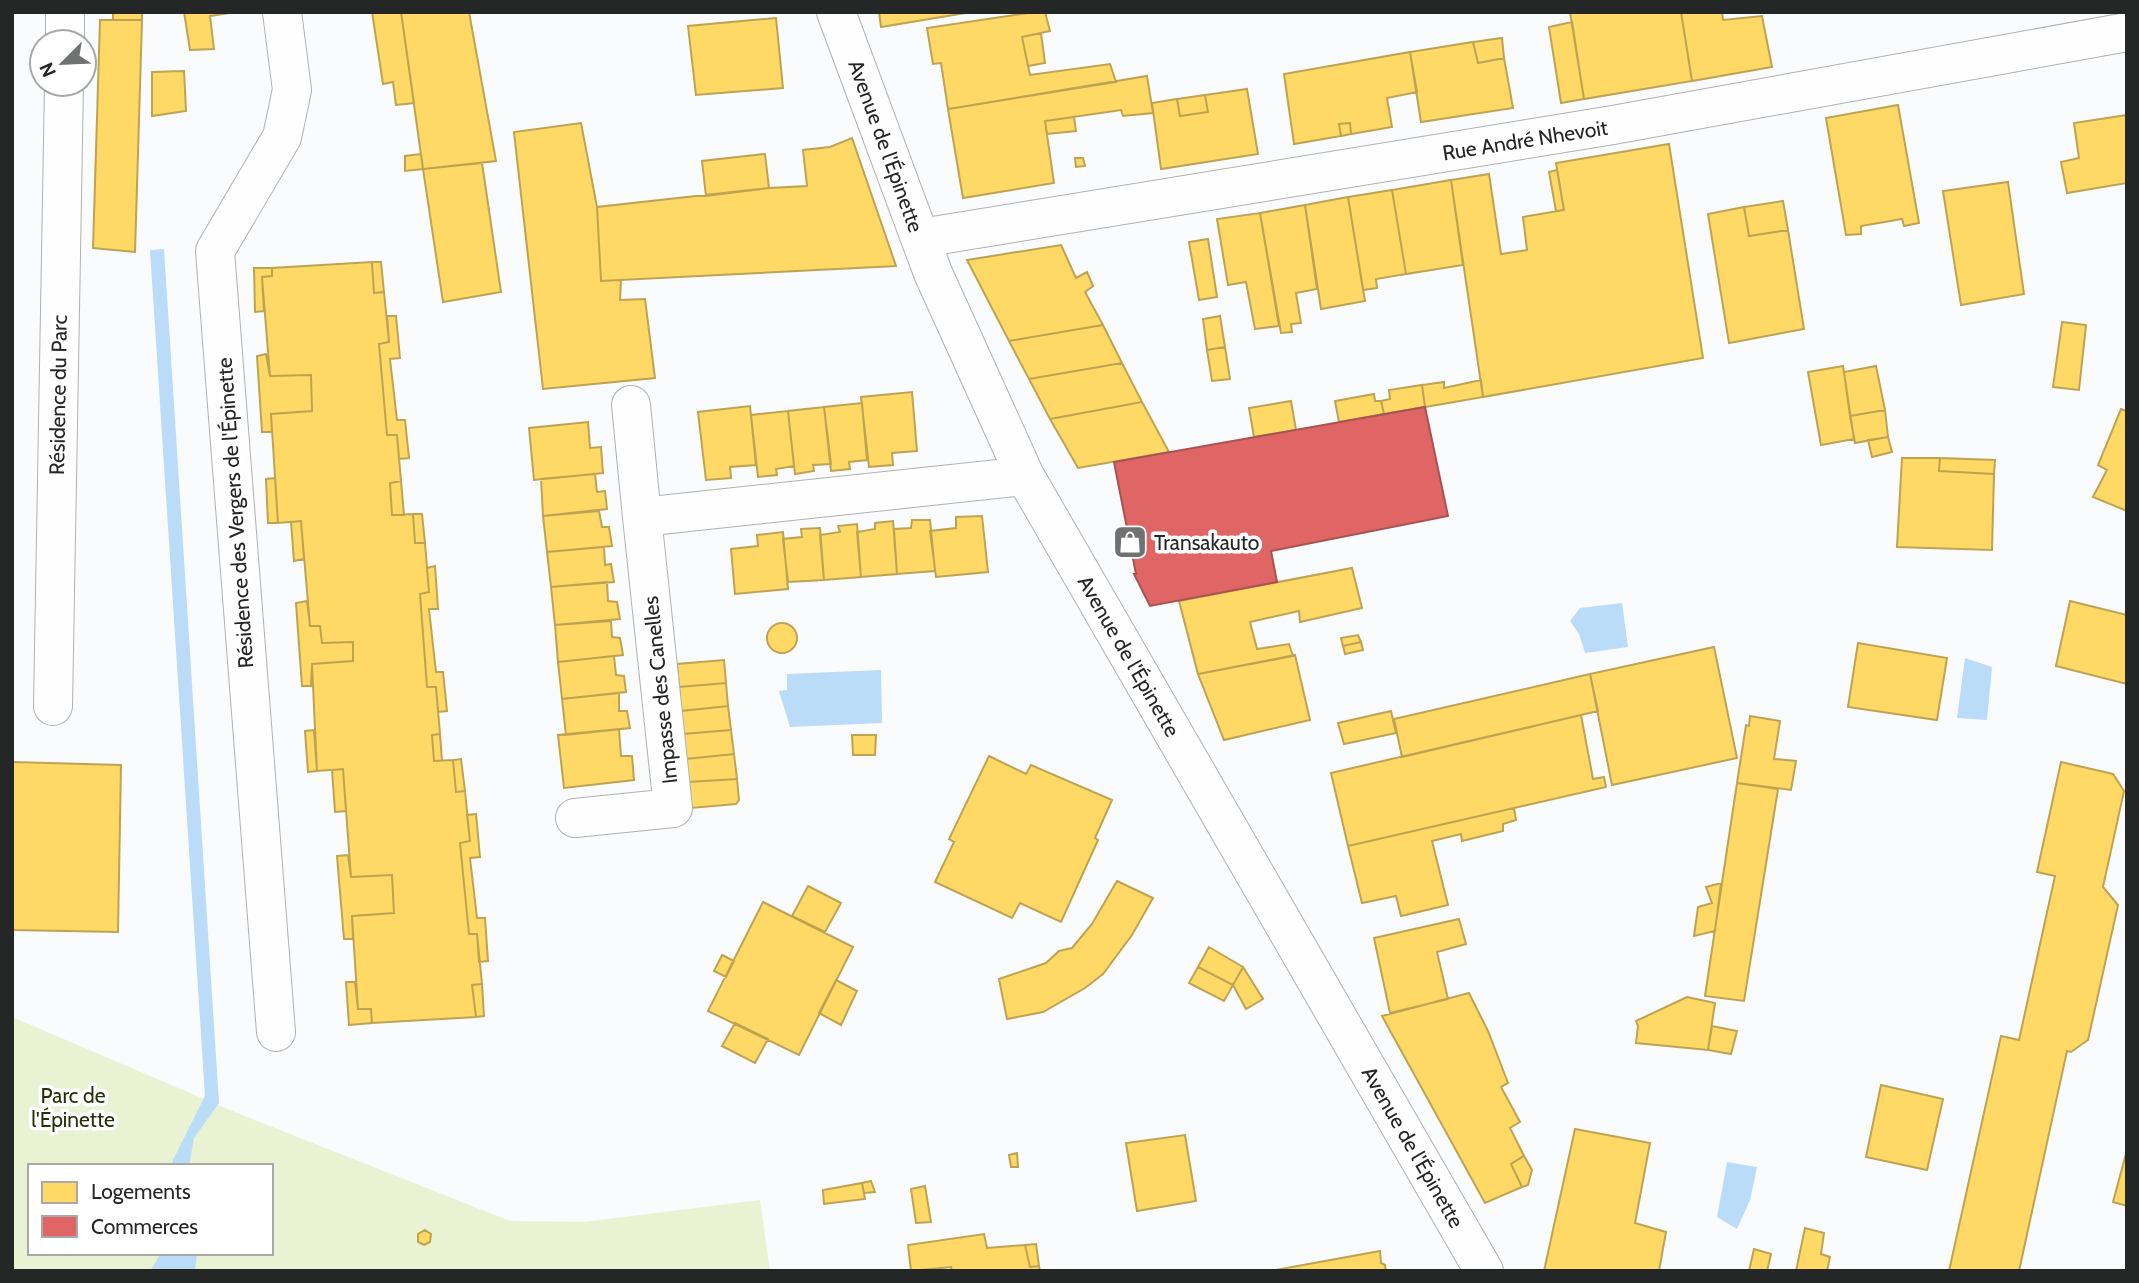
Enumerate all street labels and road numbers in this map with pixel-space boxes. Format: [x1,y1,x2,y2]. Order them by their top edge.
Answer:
street label: Avenue de l'Épinette [843,56,929,236]
street label: Rue André Nhevoit [1441,115,1609,165]
street label: Résidence du Parc [44,315,72,475]
street label: Résidence des Vergers de l'Épinette [212,357,258,669]
street label: Avenue de l'Épinette [1073,571,1185,741]
street label: Impasse des Canelles [638,595,682,785]
street label: Avenue de l'Épinette [1357,1062,1469,1232]

